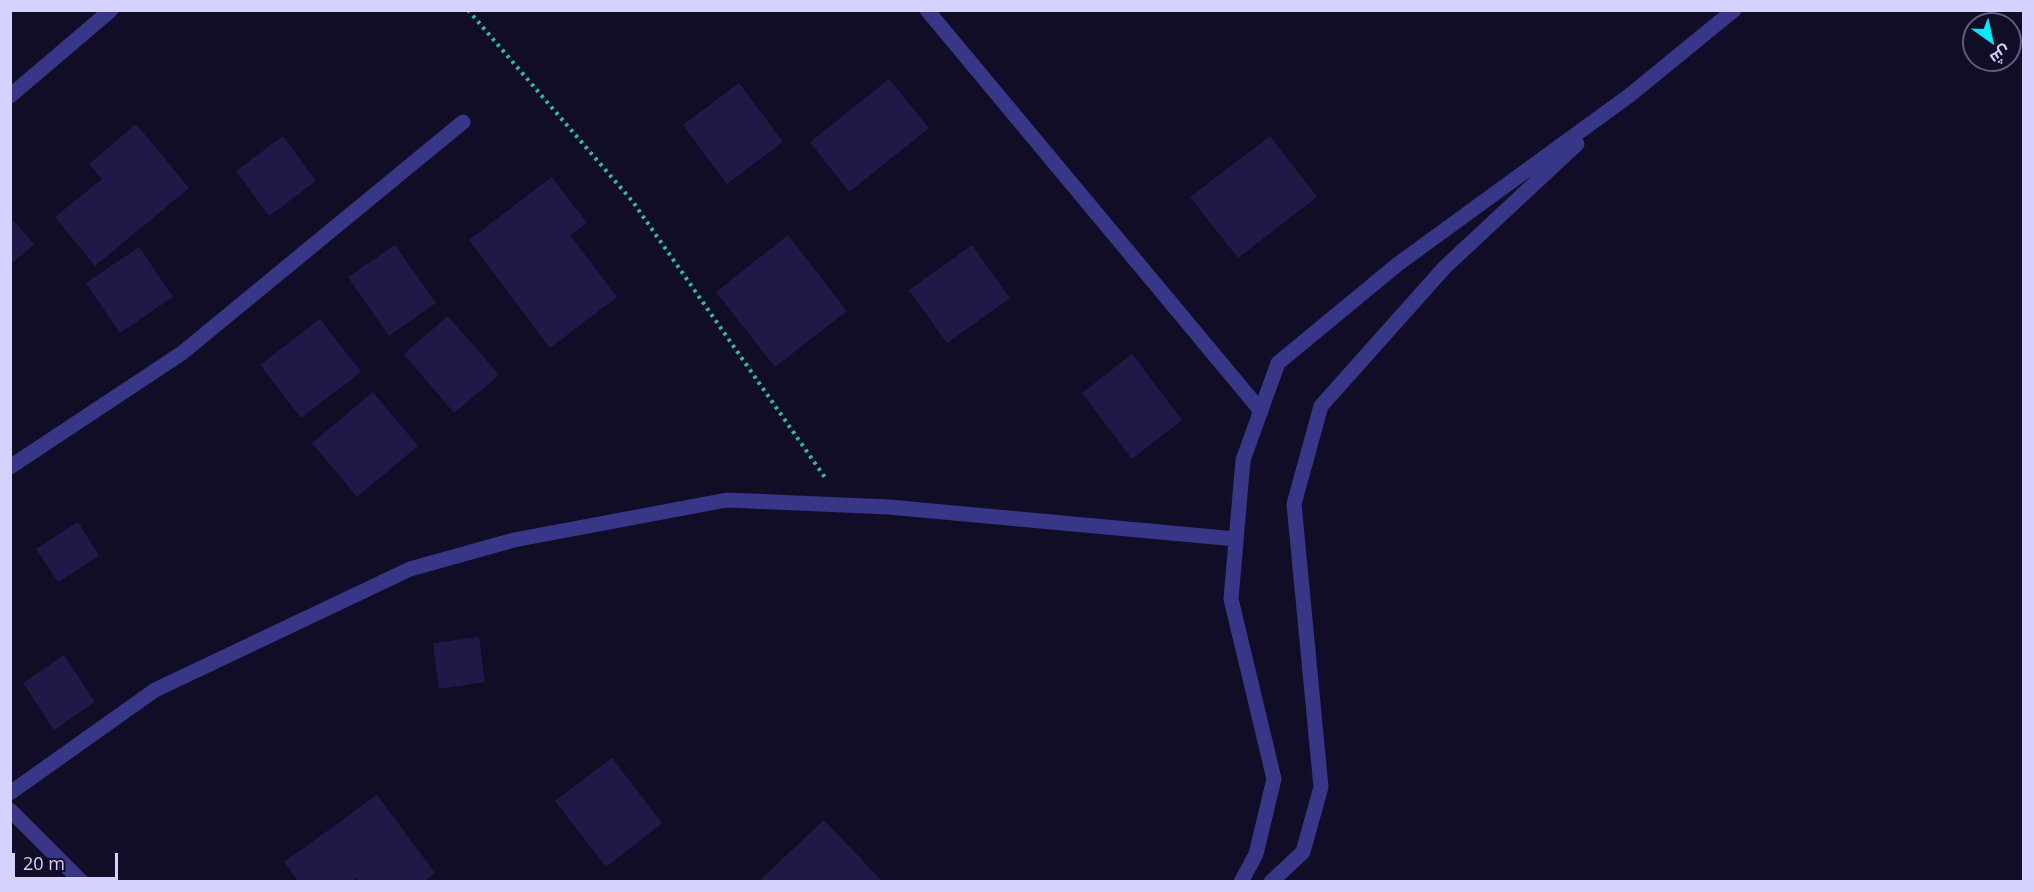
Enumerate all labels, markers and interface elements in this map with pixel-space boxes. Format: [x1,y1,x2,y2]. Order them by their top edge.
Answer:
north arrow [1962,12,2022,72]
text: ش [1986,41,2015,70]
scale bar [15,841,122,879]
text: 20 m [23,851,65,875]

